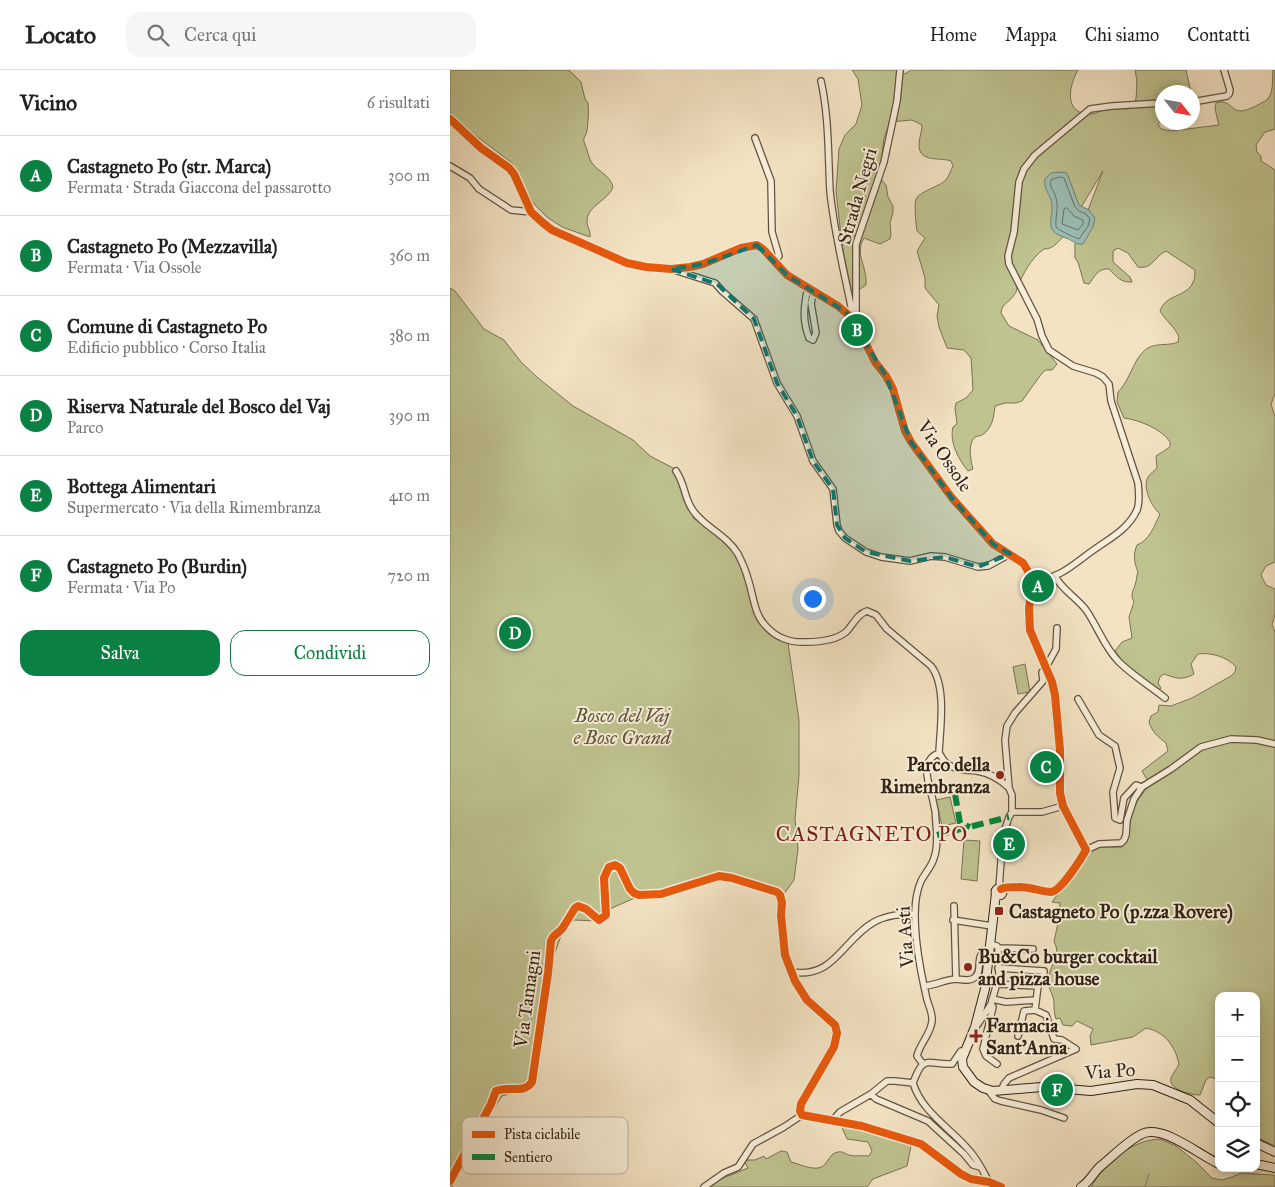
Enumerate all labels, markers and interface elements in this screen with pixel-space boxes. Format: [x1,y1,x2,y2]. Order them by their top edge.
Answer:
search box [126,12,476,57]
text: Locato [25,20,96,50]
icon: search [144,21,172,49]
text: Cerca qui [184,23,257,46]
text: Home [930,24,977,46]
text: Mappa [1005,24,1057,46]
text: Chi siamo [1085,24,1159,46]
text: Contatti [1187,24,1250,46]
north arrow [1155,85,1200,130]
text: Vicino [20,90,77,116]
text: 6 risultati [367,93,430,112]
street label: Strada Negri [832,145,883,247]
text: Castagneto Po (str. Marca) [67,155,271,178]
text: A [31,166,41,185]
text: 300 m [388,166,430,185]
text: Fermata · Strada Giaccona del passarotto [67,178,331,197]
text: Castagneto Po (Mezzavilla) [67,235,278,258]
text: B [31,246,41,265]
text: 360 m [389,246,430,265]
text: Fermata · Via Ossole [67,258,201,277]
pin: B [841,311,873,349]
text: Comune di Castagneto Po [67,315,267,338]
text: C [31,326,41,345]
text: 380 m [389,326,430,345]
text: Edificio pubblico · Corso Italia [67,338,266,357]
text: Riserva Naturale del Bosco del Vaj [67,395,331,418]
text: D [30,406,42,425]
text: 390 m [389,406,430,425]
street label: Via Ossole [912,415,977,496]
text: Parco [67,418,104,437]
text: Bottega Alimentari [67,475,216,498]
text: E [30,486,42,505]
text: 410 m [389,486,430,505]
text: Supermercato · Via della Rimembranza [67,498,321,517]
text: Castagneto Po (Burdin) [67,555,247,578]
text: F [31,566,41,585]
text: 720 m [387,566,430,585]
pin: A [1022,567,1054,605]
text: Fermata · Via Po [67,578,175,597]
your location [800,586,826,612]
pin: D [499,614,531,652]
button: Salva [20,630,220,676]
button: Condividi [230,630,430,676]
park label: Bosco del Vaj e Bosc Grand [573,704,672,749]
pin: C [1030,748,1062,786]
place label: Parco della Rimembranza [880,753,991,798]
marker: Parco della Rimembranza [994,769,1006,781]
district label: CASTAGNETO PO [776,821,968,847]
pin: E [993,825,1025,863]
place label: Castagneto Po (p.zza Rovere) [1009,900,1233,924]
street label: Via Asti [891,905,919,970]
marker: Castagneto Po (p.zza Rovere) [993,905,1005,917]
place label: Bu&Co burger cocktail and pizza house [978,945,1158,991]
street label: Via Tamagni [509,948,546,1051]
marker: Bu&Co burger cocktail and pizza house [962,961,974,973]
map controls [1215,992,1260,1172]
button: + [1215,992,1260,1037]
place label: Farmacia Sant'Anna [986,1014,1068,1059]
marker: Farmacia Sant'Anna [970,1030,982,1042]
button: − [1215,1037,1260,1082]
street label: Via Po [1083,1058,1136,1084]
pin: F [1041,1071,1073,1109]
button: locate [1215,1082,1260,1127]
legend [462,1117,628,1174]
text: Pista ciclabile [504,1126,580,1143]
button: layers [1215,1127,1260,1172]
text: Sentiero [504,1149,552,1166]

